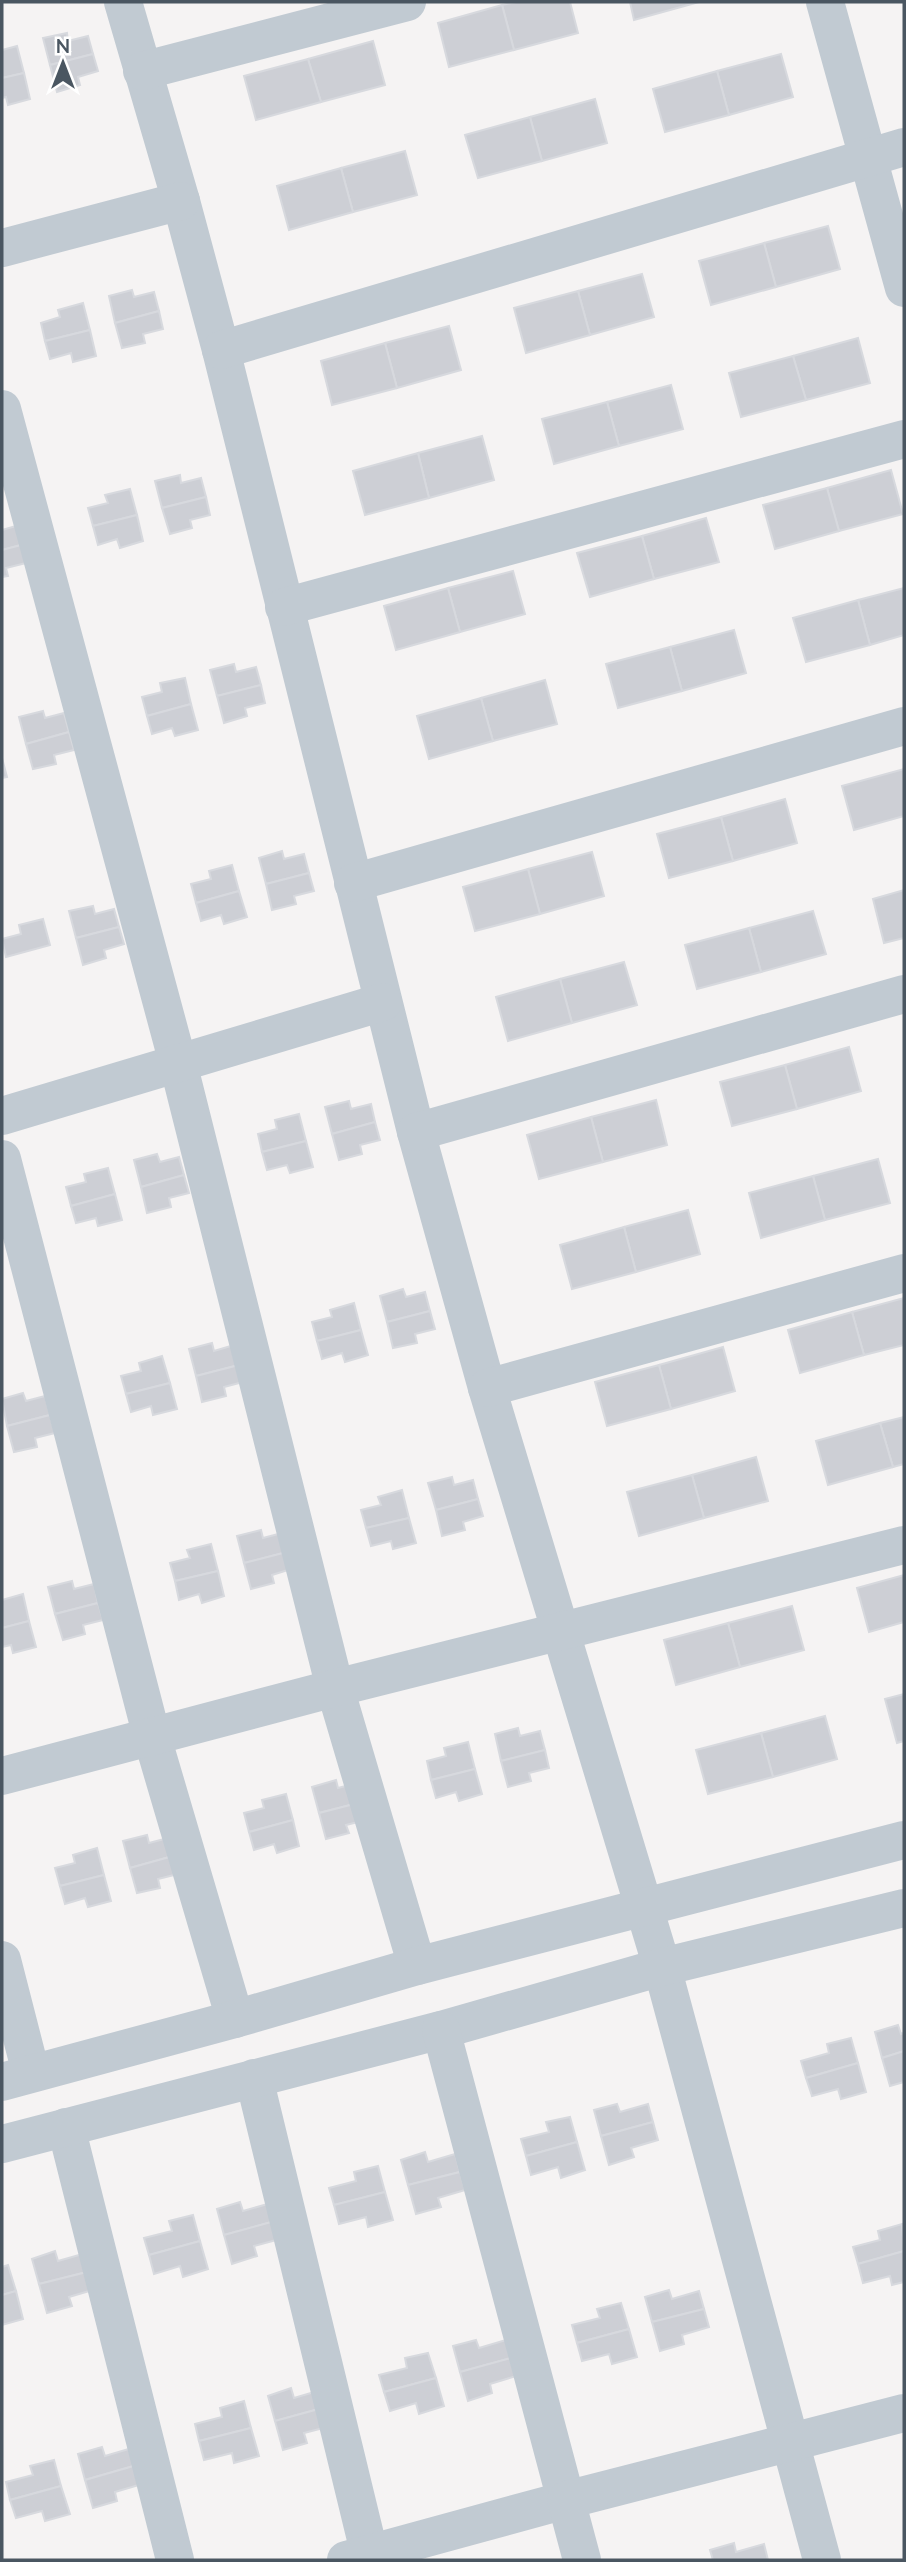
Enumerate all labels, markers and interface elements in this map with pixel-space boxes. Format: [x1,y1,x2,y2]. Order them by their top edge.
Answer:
north arrow [28,28,98,98]
text: N [56,34,70,58]

